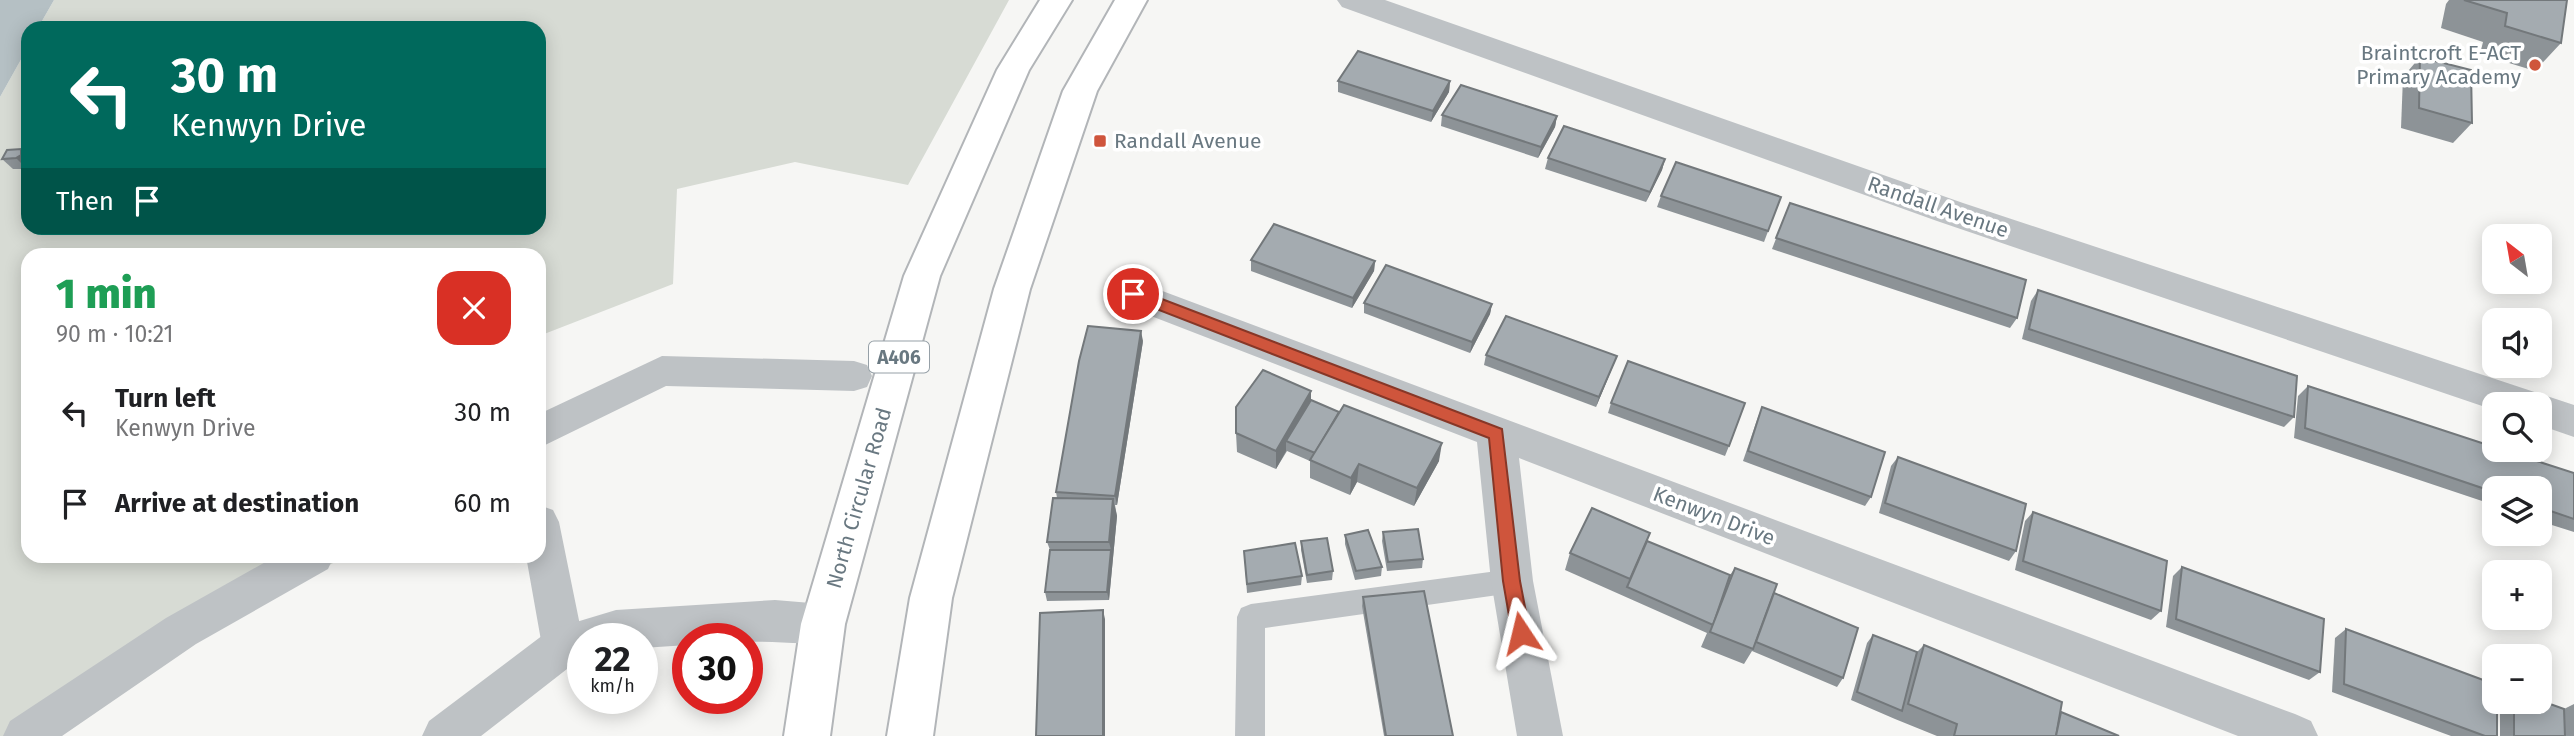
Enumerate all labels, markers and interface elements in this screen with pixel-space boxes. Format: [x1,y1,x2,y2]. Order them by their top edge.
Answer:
place label: Braintcroft E-ACT Primary Academy [2356,40,2522,90]
text: 30 m [171,46,278,105]
icon: left [56,49,147,140]
marker: Braintcroft E-ACT Primary Academy [2527,57,2543,73]
text: Kenwyn Drive [171,106,367,144]
place label: Randall Avenue [1114,128,1262,154]
marker: Randall Avenue [1092,133,1108,149]
street label: Randall Avenue [1864,171,2012,243]
icon: arrive [128,182,166,220]
text: Then [56,186,114,217]
north arrow [2482,224,2552,294]
map controls [2482,224,2552,714]
pin [1103,264,1163,324]
text: 1 min [56,269,157,319]
button: close [437,271,511,345]
icon: arrive [1114,275,1152,313]
button: sound [2482,308,2552,378]
text: 90 m · 10:21 [56,320,174,348]
road number: A406 [869,342,929,372]
text: Turn left [115,383,216,414]
button: search [2482,392,2552,462]
icon: left [56,394,94,432]
text: 30 m [454,397,511,428]
street label: North Circular Road [821,405,897,591]
text: Kenwyn Drive [115,414,256,442]
button: layers [2482,476,2552,546]
street label: Kenwyn Drive [1649,481,1779,551]
icon: arrive [56,485,94,523]
text: Arrive at destination [115,488,359,519]
text: 60 m [453,488,511,519]
button: + [2482,560,2552,630]
position arrow [1484,596,1558,670]
speed limit sign: 30 [672,623,763,714]
text: 22 [594,638,631,680]
button: − [2482,644,2552,714]
text: km/h [590,675,635,697]

